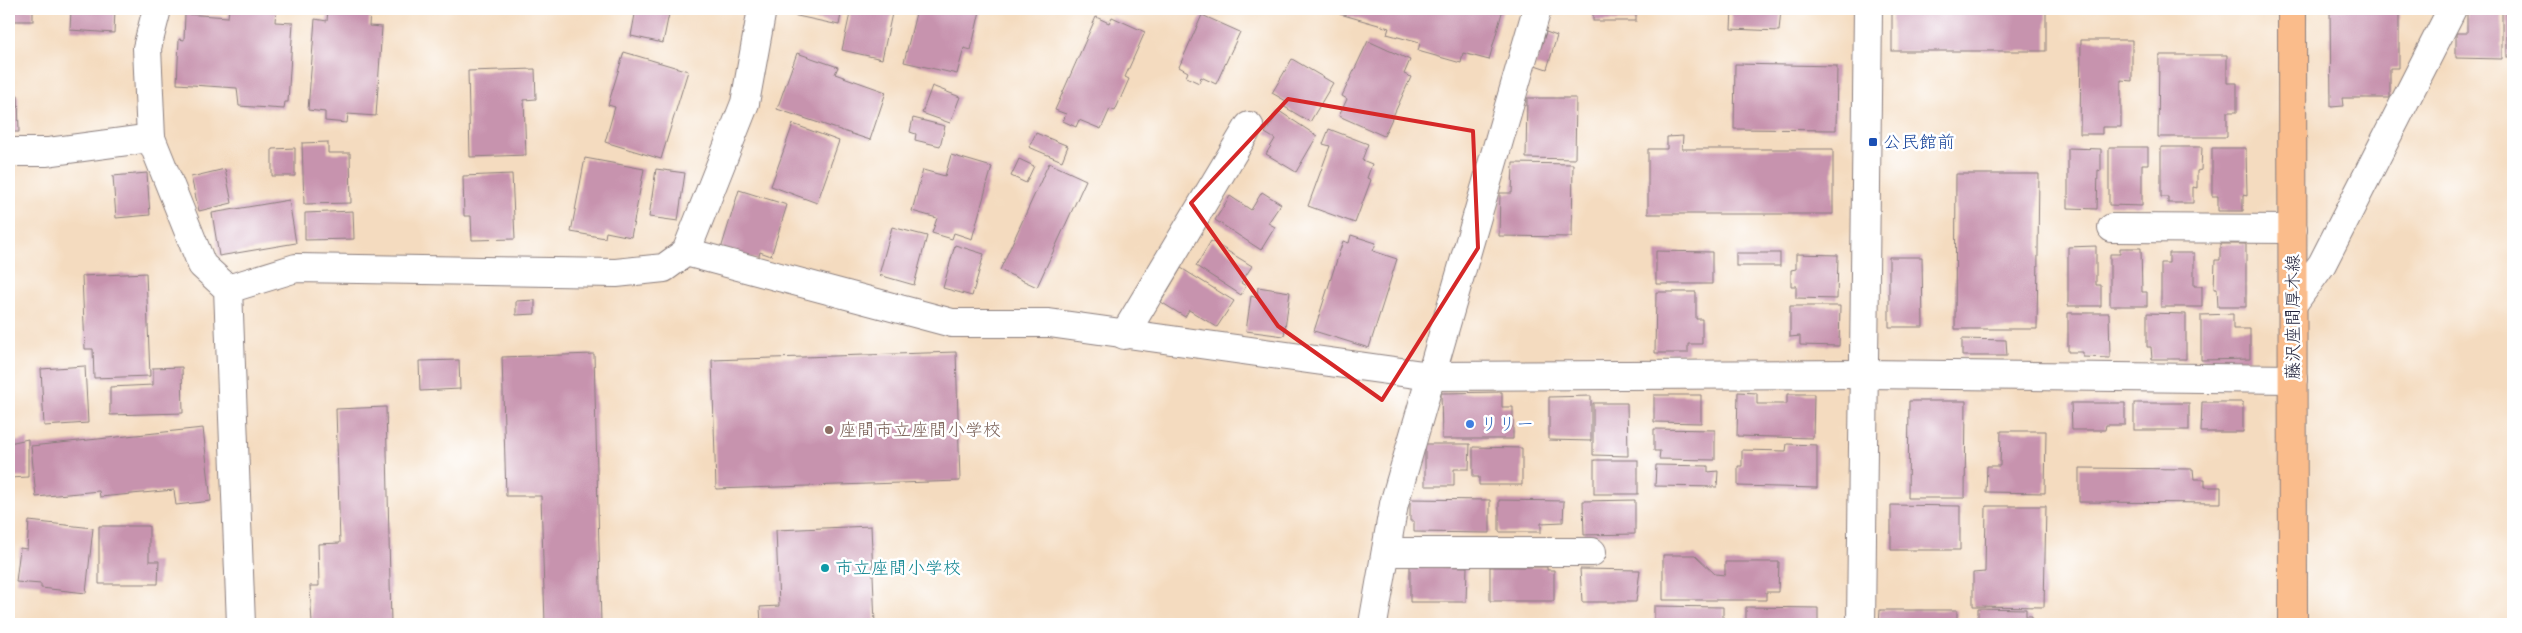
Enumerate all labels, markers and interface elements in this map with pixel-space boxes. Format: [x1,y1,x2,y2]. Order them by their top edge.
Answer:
place label: 公民館前 [1883,132,1955,153]
marker: 公民館前 [1867,136,1879,148]
street label: 藤沢座間厚木線 [2283,254,2304,380]
place label: リリー [1480,414,1534,435]
marker: リリー [1464,418,1476,430]
place label: 座間市立座間小学校 [839,420,1001,441]
marker: 座間市立座間小学校 [823,424,835,436]
place label: 市立座間小学校 [835,558,961,579]
marker: 市立座間小学校 [819,562,831,574]

